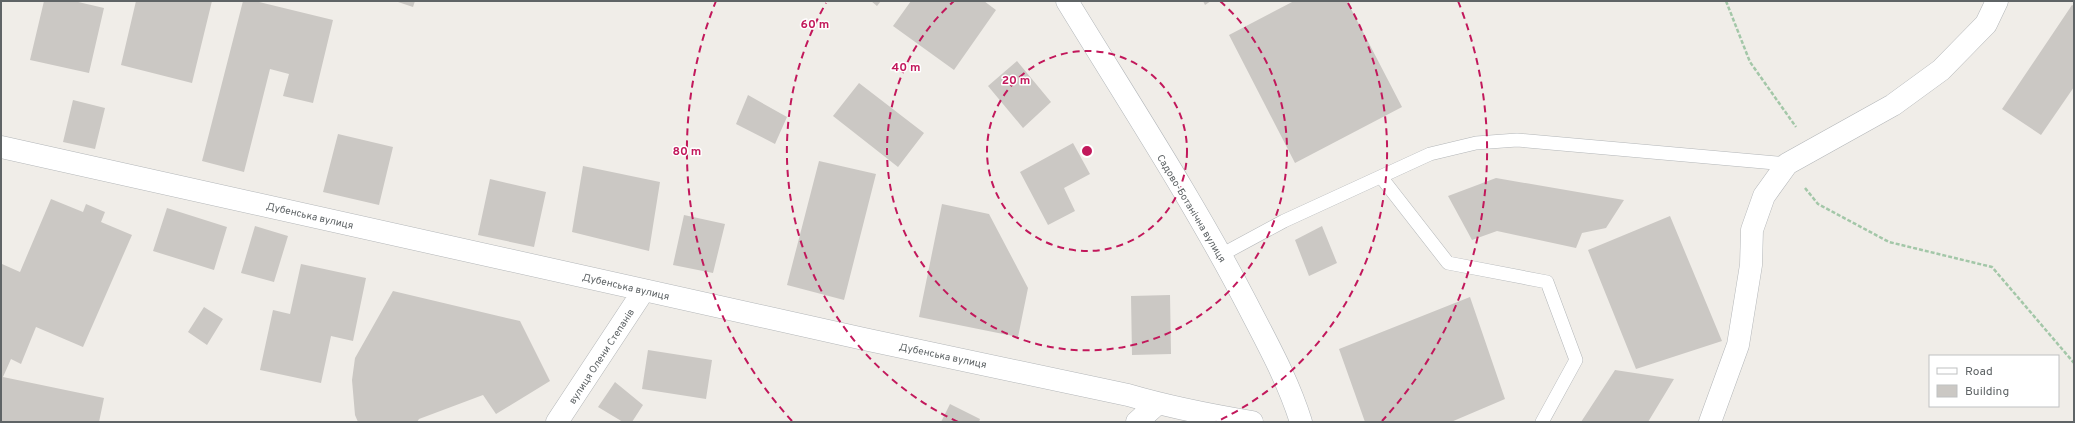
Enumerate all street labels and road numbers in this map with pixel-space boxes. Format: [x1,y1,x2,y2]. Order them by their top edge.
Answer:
street label: Садово-Ботанічна вулиця [1153,152,1228,265]
street label: Дубенська вулиця [265,200,355,233]
street label: Дубенська вулиця [581,271,671,304]
street label: вулиця Олени Степанів [566,307,638,407]
street label: Дубенська вулиця [898,341,988,372]

